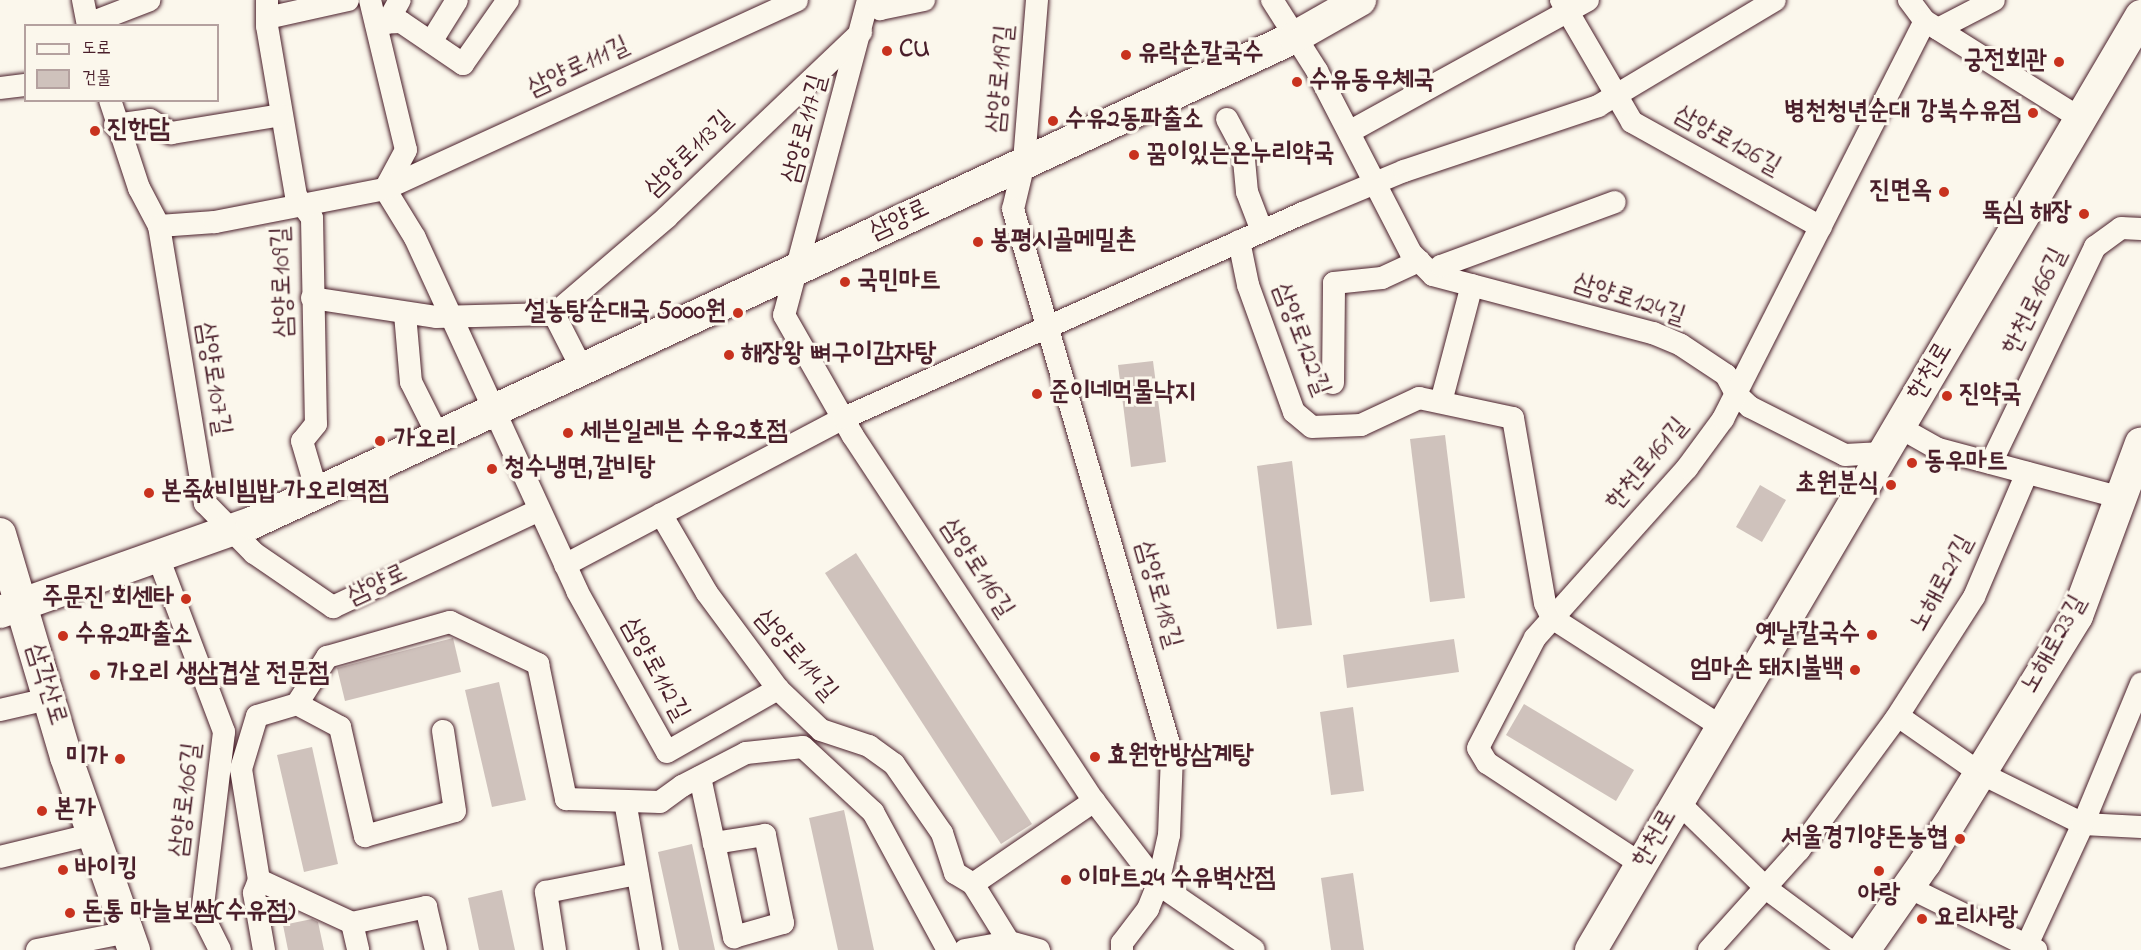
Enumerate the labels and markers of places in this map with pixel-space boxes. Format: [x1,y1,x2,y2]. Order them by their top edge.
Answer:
place label: CU [899,35,930,67]
place label: 유락손칼국수 [1138,39,1264,71]
marker: CU [880,44,894,58]
place label: 궁전회관 [1963,46,2047,78]
marker: 유락손칼국수 [1119,48,1133,62]
marker: 궁전회관 [2052,55,2066,69]
place label: 수유동우체국 [1309,66,1435,98]
marker: 수유동우체국 [1290,75,1304,89]
place label: 병천청년순대 강북수유점 [1784,97,2021,129]
place label: 수유2동파출소 [1065,105,1203,137]
marker: 병천청년순대 강북수유점 [2026,106,2040,120]
marker: 수유2동파출소 [1046,114,1060,128]
place label: 진한담 [107,115,170,147]
marker: 진한담 [88,124,102,138]
place label: 꿈이있는온누리약국 [1146,139,1334,171]
marker: 꿈이있는온누리약국 [1127,148,1141,162]
place label: 진면옥 [1869,176,1932,208]
marker: 진면옥 [1937,185,1951,199]
place label: 뚝심 해장 [1982,198,2072,230]
marker: 뚝심 해장 [2077,207,2091,221]
place label: 봉평시골메밀촌 [990,226,1136,258]
marker: 봉평시골메밀촌 [971,235,985,249]
place label: 국민마트 [857,266,941,298]
marker: 국민마트 [838,275,852,289]
place label: 설농탕순대국 5000원 [524,297,726,329]
marker: 설농탕순대국 5000원 [731,306,745,320]
place label: 해장왕 뼈구이감자탕 [741,339,936,371]
marker: 해장왕 뼈구이감자탕 [722,348,736,362]
place label: 준이네먹물낙지 [1049,378,1195,410]
place label: 진약국 [1959,380,2022,412]
marker: 준이네먹물낙지 [1030,387,1044,401]
marker: 진약국 [1940,389,1954,403]
place label: 세븐일레븐 수유2호점 [580,417,788,449]
place label: 가오리 [394,425,457,457]
marker: 세븐일레븐 수유2호점 [561,426,575,440]
marker: 가오리 [371,432,389,450]
place label: 동우마트 [1924,447,2008,479]
place label: 청수냉면,갈비탕 [504,453,655,485]
marker: 동우마트 [1905,456,1919,470]
marker: 청수냉면,갈비탕 [485,462,499,476]
place label: 초원분식 [1795,469,1879,501]
place label: 본죽&비빔밥 가오리역점 [161,477,389,509]
marker: 초원분식 [1884,478,1898,492]
marker: 본죽&비빔밥 가오리역점 [142,486,156,500]
place label: 주문진 회센타 [42,583,174,615]
marker: 주문진 회센타 [179,592,193,606]
place label: 옛날칼국수 [1755,619,1860,651]
place label: 수유2파출소 [75,620,193,652]
marker: 옛날칼국수 [1865,628,1879,642]
marker: 수유2파출소 [56,629,70,643]
place label: 엄마손 돼지불백 [1690,654,1843,686]
place label: 가오리 생삼겹살 전문점 [107,659,329,691]
marker: 엄마손 돼지불백 [1848,663,1862,677]
marker: 가오리 생삼겹살 전문점 [88,668,102,682]
place label: 효원한방삼계탕 [1107,741,1253,773]
place label: 미가 [66,743,108,775]
marker: 효원한방삼계탕 [1088,750,1102,764]
marker: 미가 [113,752,127,766]
place label: 본가 [54,795,96,827]
marker: 본가 [35,804,49,818]
place label: 서울경기양돈농협 [1781,823,1948,855]
marker: 서울경기양돈농협 [1953,832,1967,846]
place label: 바이킹 [75,854,138,886]
marker: 바이킹 [56,863,70,877]
place label: 이마트24 수유벽산점 [1078,864,1276,896]
marker: 아랑 [1872,864,1886,878]
marker: 이마트24 수유벽산점 [1059,873,1073,887]
place label: 아랑 [1858,880,1900,912]
place label: 돈통 마늘보쌈(수유점) [82,897,295,929]
place label: 요리사랑 [1934,903,2018,935]
marker: 돈통 마늘보쌈(수유점) [63,906,77,920]
marker: 요리사랑 [1915,912,1929,926]

